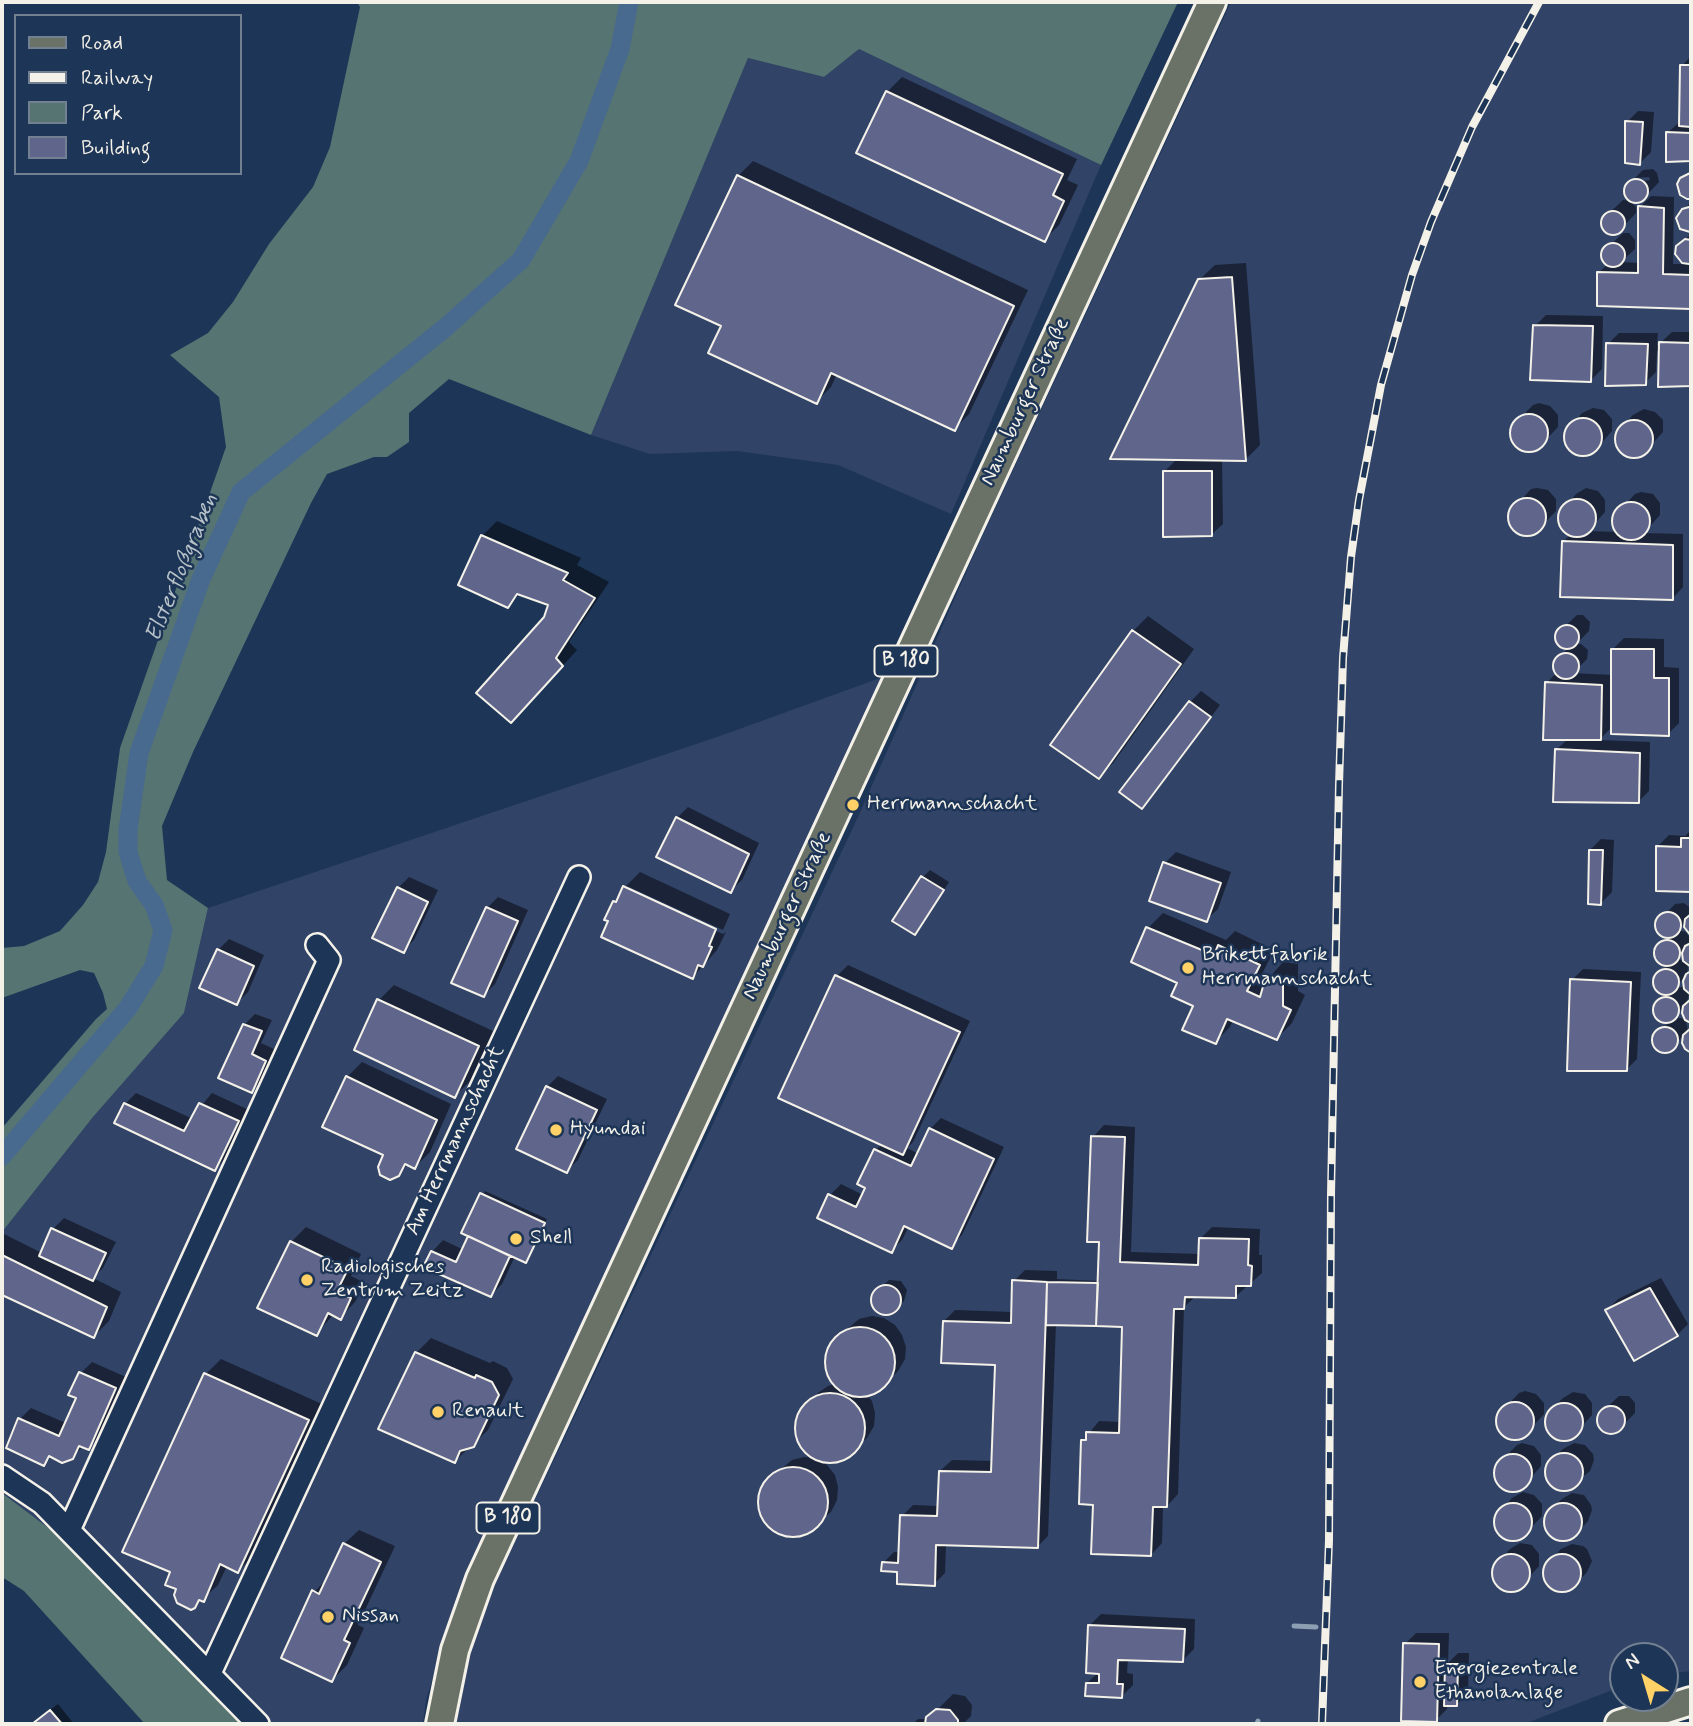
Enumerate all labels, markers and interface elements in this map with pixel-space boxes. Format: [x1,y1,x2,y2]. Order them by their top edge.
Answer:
legend [14,14,242,175]
text: Road [81,29,123,57]
text: Railway [81,64,153,92]
text: Park [81,99,123,127]
text: Building [81,134,151,162]
street label: Naumburger Straße [976,314,1076,490]
water label: Elsterfloßgraben [141,490,225,646]
road number: B 180 [874,646,937,676]
place label: Herrmannschacht [867,792,1037,818]
marker: Herrmannschacht [845,797,861,813]
street label: Naumburger Straße [738,828,838,1004]
place label: Brikettfabrik Herrmannschacht [1202,943,1372,993]
marker: Brikettfabrik Herrmannschacht [1180,960,1196,976]
street label: Am Herrmannschacht [401,1042,511,1240]
place label: Hyundai [570,1117,645,1143]
marker: Hyundai [548,1122,564,1138]
place label: Shell [530,1226,572,1252]
marker: Shell [508,1231,524,1247]
place label: Radiologisches Zentrum Zeitz [321,1255,464,1305]
marker: Radiologisches Zentrum Zeitz [299,1272,315,1288]
place label: Renault [452,1399,524,1425]
marker: Renault [430,1404,446,1420]
road number: B 180 [476,1502,540,1534]
place label: Nissan [342,1604,399,1630]
marker: Nissan [320,1609,336,1625]
north arrow [1609,1642,1679,1712]
text: N [1620,1648,1645,1675]
place label: Energiezentrale Ethanolanlage [1434,1657,1578,1707]
marker: Energiezentrale Ethanolanlage [1412,1674,1428,1690]

